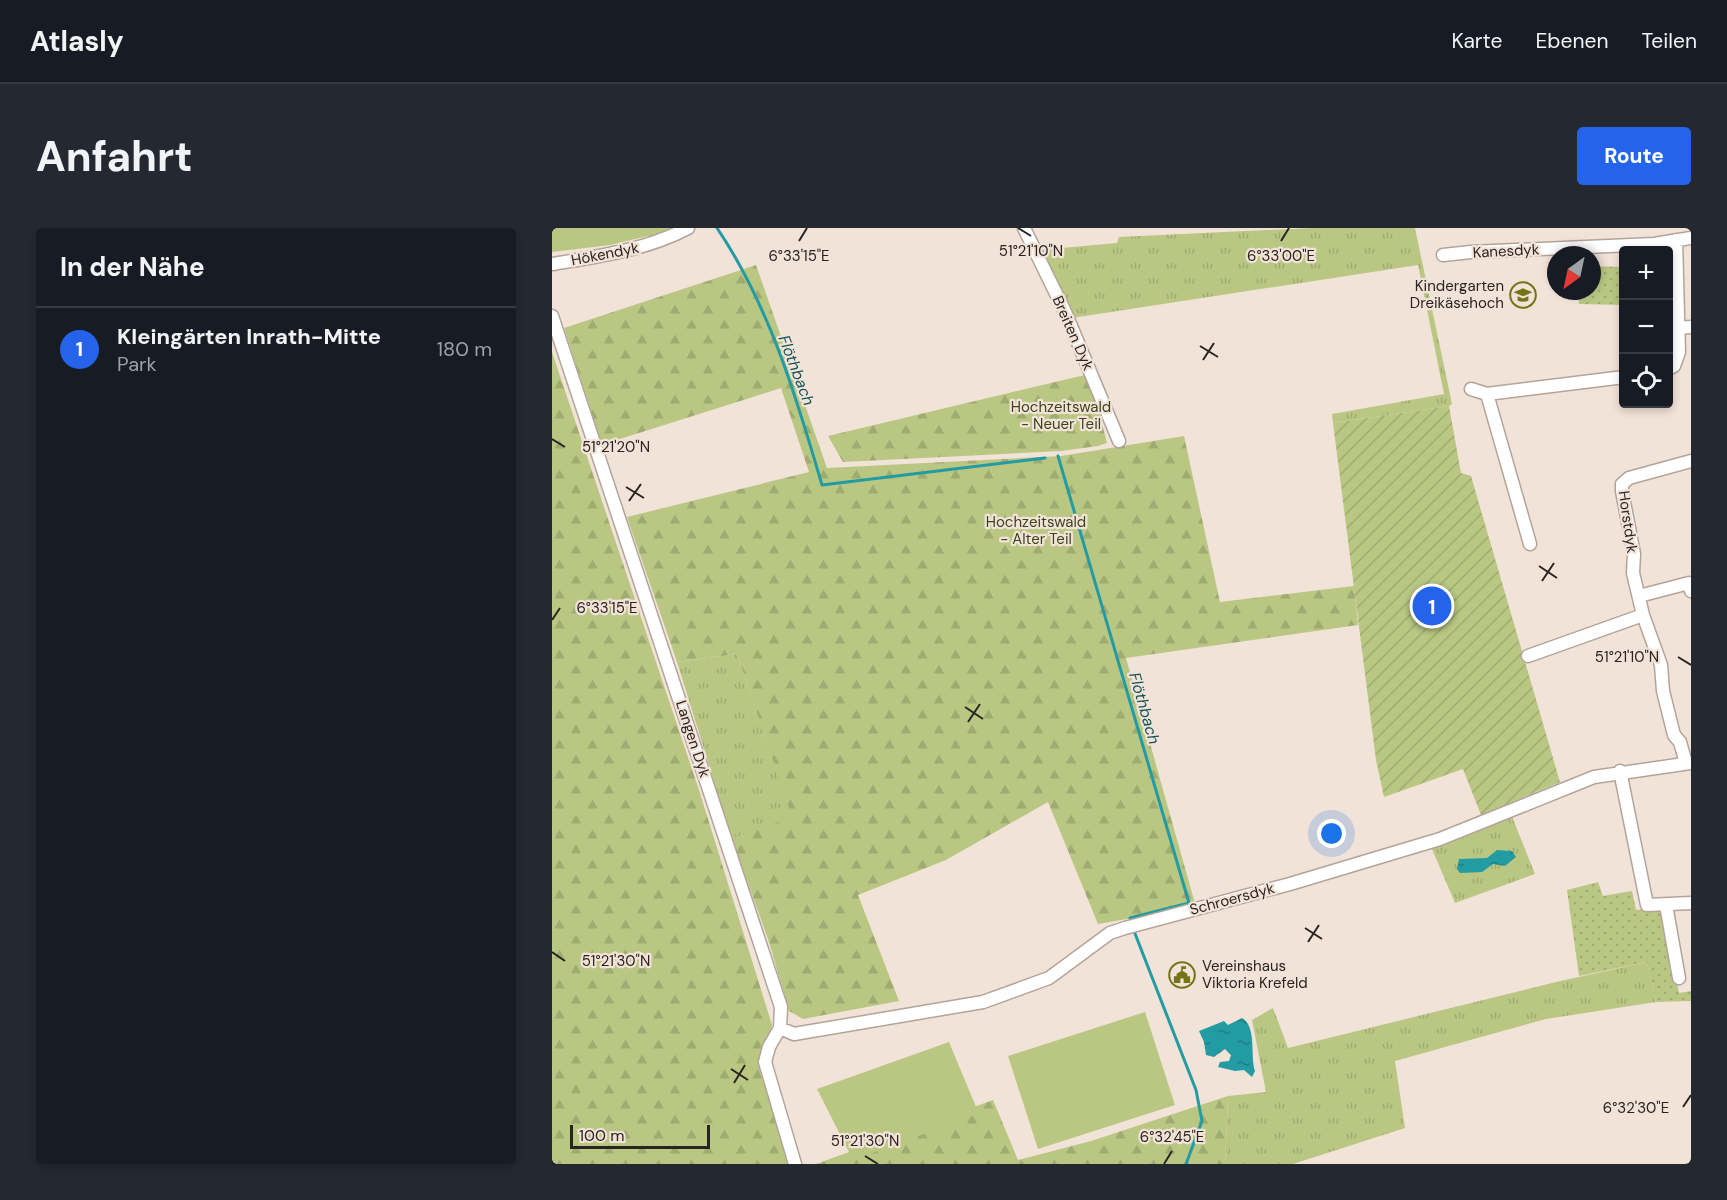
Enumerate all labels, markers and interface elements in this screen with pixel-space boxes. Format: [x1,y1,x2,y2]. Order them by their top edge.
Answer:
text: Atlasly [30,23,124,60]
text: Karte [1452,27,1502,55]
text: Ebenen [1535,27,1608,55]
text: Teilen [1641,27,1697,55]
button: Route [1577,127,1691,185]
text: Anfahrt [36,129,192,184]
street label: Hökendyk [569,238,641,270]
street label: Kanesdyk [1472,239,1540,263]
text: 51°21'10"N [999,241,1063,261]
text: 6°33'15"E [768,246,830,266]
text: 6°33'00"E [1247,246,1315,266]
north arrow [1547,246,1601,300]
map controls [1619,246,1673,408]
button: + [1619,246,1673,300]
text: In der Nähe [60,250,205,284]
place label: Kindergarten Dreikäsehoch [1410,276,1504,313]
school or university icon: Kindergarten Dreikäsehoch [1508,280,1538,310]
street label: Breiten Dyk [1048,293,1098,374]
button: − [1619,300,1673,354]
text: Kleingärten Inrath-Mitte [117,322,381,351]
water label: Flöthbach [773,332,820,408]
text: 1 [76,336,83,362]
text: 180 m [437,336,492,362]
text: Park [117,351,157,377]
button: locate [1619,354,1673,408]
park label: Hochzeitswald - Neuer Teil [1011,397,1111,434]
text: 51°21'20"N [582,437,650,457]
street label: Horstdyk [1614,489,1642,555]
park label: Hochzeitswald - Alter Teil [986,512,1086,549]
pin: 1 [1412,584,1452,628]
text: 6°33'15"E [576,598,638,618]
text: 51°21'10"N [1595,647,1659,667]
water label: Flöthbach [1124,670,1165,747]
street label: Langen Dyk [671,698,715,781]
your location [1317,819,1346,848]
street label: Schroersdyk [1187,878,1277,920]
text: 51°21'30"N [582,951,650,971]
place label: Vereinshaus Viktoria Krefeld [1202,956,1308,993]
public building icon: Vereinshaus Viktoria Krefeld [1167,960,1197,990]
text: 6°32'30"E [1603,1098,1669,1118]
scale bar [570,1122,710,1150]
text: 100 m [579,1125,624,1146]
text: 6°32'45"E [1140,1127,1204,1147]
text: 51°21'30"N [831,1131,899,1151]

